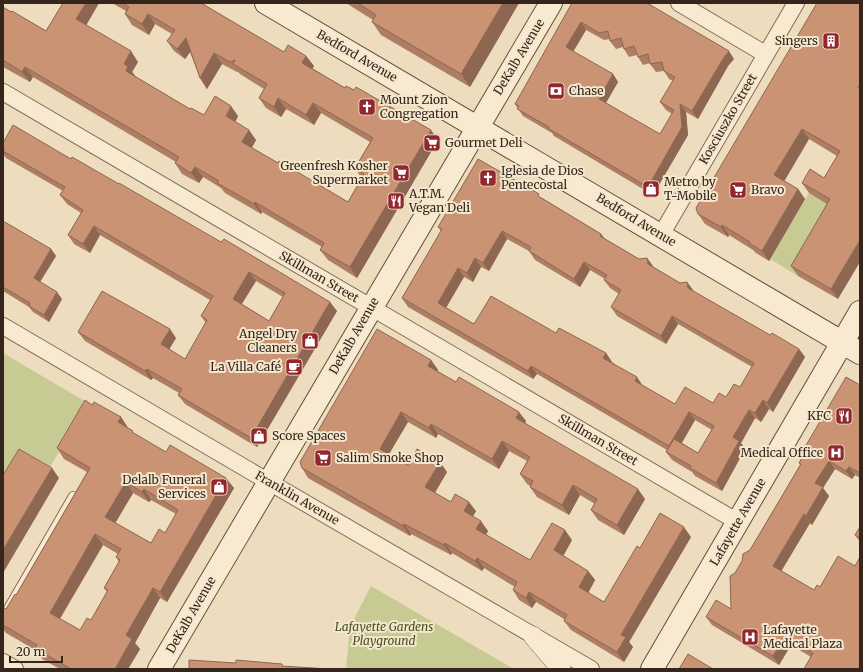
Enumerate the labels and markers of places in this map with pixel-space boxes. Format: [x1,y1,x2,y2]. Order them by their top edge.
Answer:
building icon: Singers [821,31,841,51]
place label: Singers [775,33,818,48]
bank icon: Chase [546,81,566,101]
place label: Chase [569,83,603,98]
place label: Mount Zion Congregation [380,92,458,121]
church icon: Mount Zion Congregation [357,97,377,117]
supermarket icon: Gourmet Deli [422,133,442,153]
place label: Gourmet Deli [445,135,523,150]
place label: Greenfresh Kosher Supermarket [280,158,389,187]
supermarket icon: Greenfresh Kosher Supermarket [391,163,411,183]
place label: Iglesia de Dios Pentecostal [501,163,584,192]
church icon: Iglesia de Dios Pentecostal [478,168,498,188]
place label: Metro by T-Mobile [664,174,717,203]
shop icon: Metro by T-Mobile [641,179,661,199]
supermarket icon: Bravo [728,180,748,200]
place label: Bravo [751,182,784,197]
place label: A.T.M. Vegan Deli [408,186,470,215]
restaurant icon: A.T.M. Vegan Deli [386,191,406,211]
place label: Angel Dry Cleaners [238,326,297,355]
shop icon: Angel Dry Cleaners [300,331,320,351]
cafe icon: La Villa Café [284,357,304,377]
place label: La Villa Café [210,359,281,374]
restaurant icon: KFC [834,406,854,426]
place label: KFC [807,408,831,423]
shop icon: Score Spaces [249,426,269,446]
place label: Score Spaces [272,428,346,443]
hospital icon: Medical Office [826,443,846,463]
place label: Medical Office [740,445,823,460]
supermarket icon: Salim Smoke Shop [313,448,333,468]
place label: Salim Smoke Shop [336,450,444,465]
place label: Delalb Funeral Services [122,472,206,501]
shop icon: Delalb Funeral Services [209,477,229,497]
place label: Lafayette Medical Plaza [763,622,843,651]
hospital icon: Lafayette Medical Plaza [740,627,760,647]

